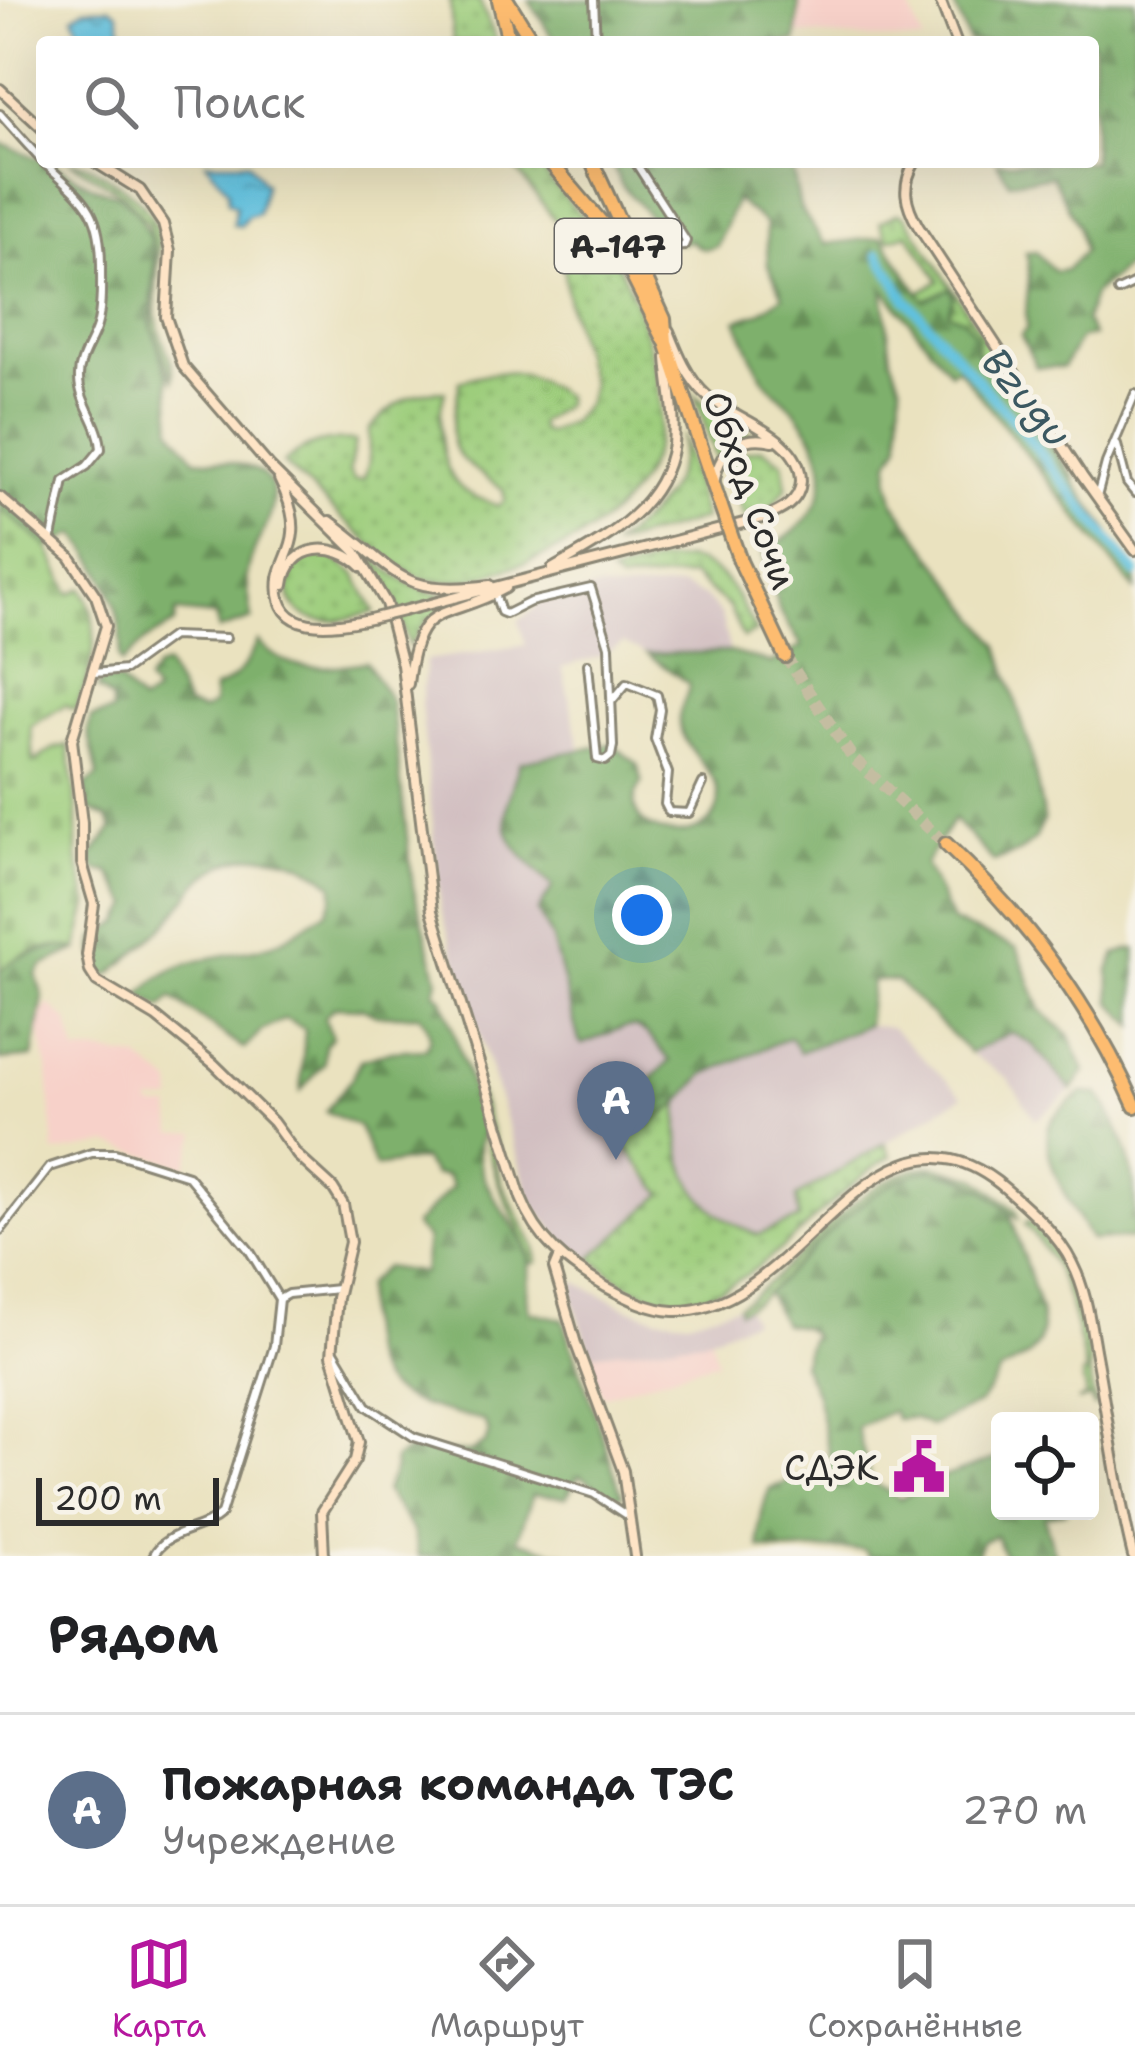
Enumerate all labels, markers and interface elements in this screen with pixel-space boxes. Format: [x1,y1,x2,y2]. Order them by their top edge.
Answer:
search box [36,36,1099,168]
icon: search [78,69,144,135]
text: Поиск [174,72,305,132]
road number: А-147 [555,219,681,273]
water label: Bzugu [970,337,1084,457]
street label: Обход Сочи [691,384,809,596]
your location [612,885,672,945]
pin: A [577,1061,655,1160]
map controls [991,1412,1099,1520]
button: locate [991,1412,1099,1520]
public building icon: СДЭК [890,1438,948,1496]
place label: СДЭК [784,1443,879,1492]
scale bar [36,1472,219,1525]
text: 200 m [54,1476,162,1521]
text: Рядом [48,1600,219,1668]
text: Пожарная команда ТЭС [162,1754,735,1814]
text: A [72,1784,102,1836]
text: 270 m [962,1784,1087,1836]
text: Учреждение [162,1814,397,1866]
tab: Карта [112,1931,206,2048]
tab: Маршрут [430,1931,584,2048]
tab: Сохранённые [808,1931,1023,2048]

